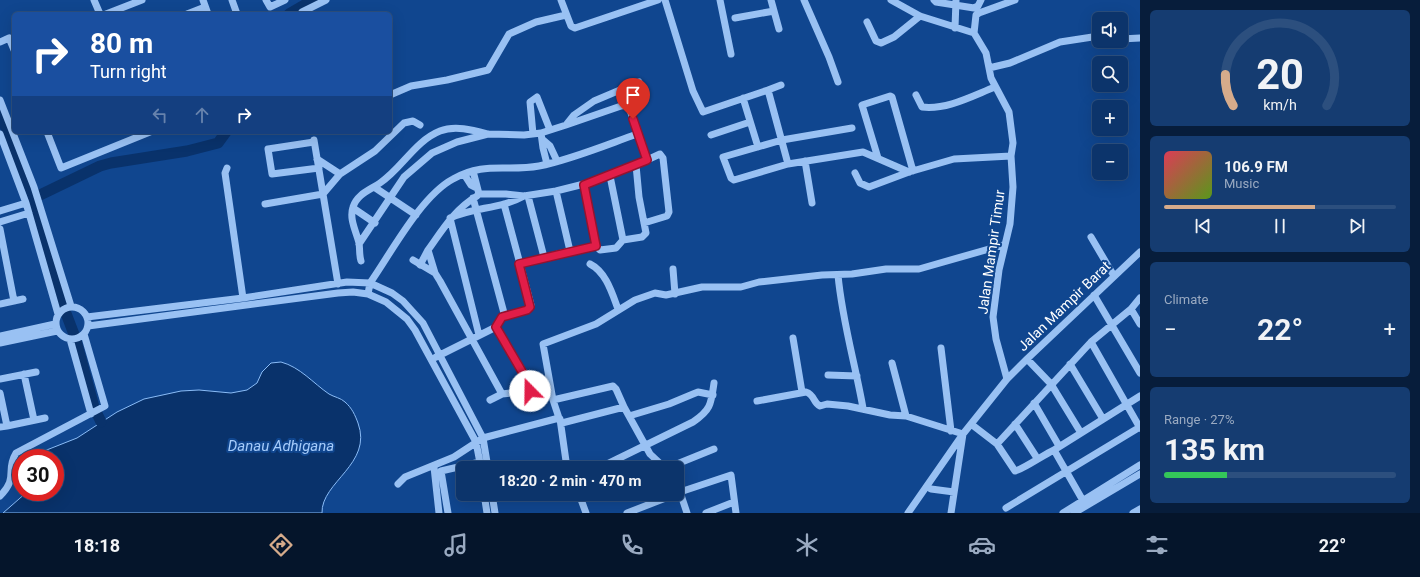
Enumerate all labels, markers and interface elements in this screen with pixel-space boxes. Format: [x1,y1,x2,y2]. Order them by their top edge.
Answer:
map controls [1092,12,1128,180]
button: sound [1092,12,1128,48]
text: 80 m [90,27,153,60]
icon: right [24,28,76,80]
text: 20 [1256,50,1304,99]
button: search [1092,56,1128,92]
text: Turn right [90,61,167,82]
pin [616,78,650,119]
icon: arrive [622,84,644,106]
text: km/h [1263,96,1297,112]
button: + [1092,100,1128,136]
icon: left [149,104,171,126]
icon: ahead [191,104,213,126]
icon: right [233,104,255,126]
button: − [1092,144,1128,180]
text: 106.9 FM [1224,158,1288,176]
text: Music [1224,176,1259,191]
street label: Jalan Mampir Timur [974,189,1008,315]
icon: previous [1192,215,1214,237]
icon: pause [1269,215,1291,237]
icon: next [1346,215,1368,237]
street label: Jalan Mampir Barat [1015,258,1114,354]
text: Climate [1164,292,1208,307]
text: 22° [1257,312,1303,347]
text: − [1164,317,1177,342]
text: + [1384,317,1396,342]
position arrow [509,370,551,412]
text: Range · 27% [1164,412,1234,427]
text: 135 km [1164,432,1265,467]
water label: Danau Adhigana [228,437,334,455]
speed limit sign: 30 [12,449,64,501]
text: 18:20 · 2 min · 470 m [499,472,641,490]
icon: directions [267,531,295,559]
icon: music [442,531,470,559]
icon: phone [618,531,646,559]
icon: climate [793,531,821,559]
icon: car [968,531,996,559]
icon: filters [1143,531,1171,559]
text: 18:18 [74,535,120,556]
text: 22° [1319,535,1346,556]

